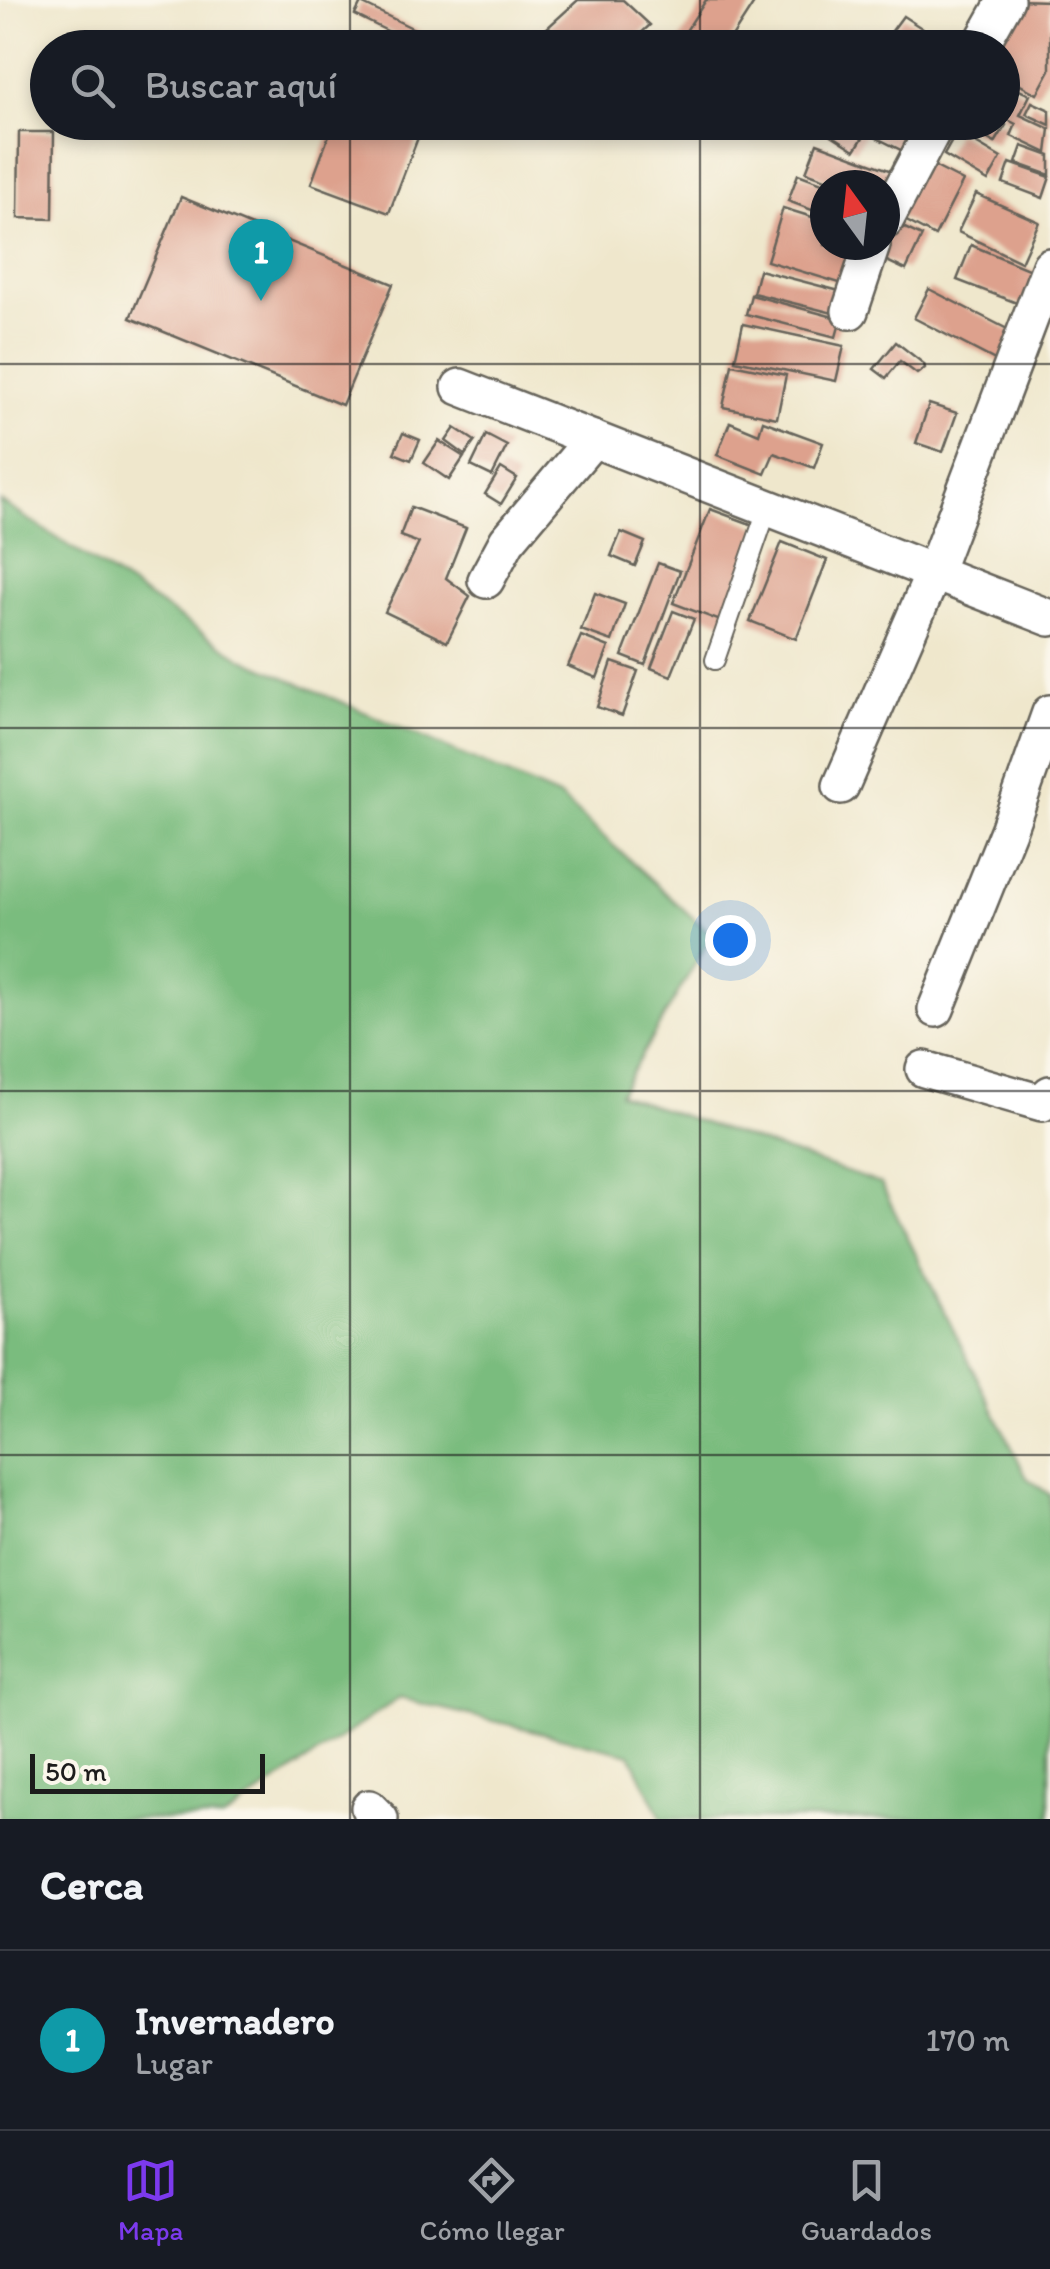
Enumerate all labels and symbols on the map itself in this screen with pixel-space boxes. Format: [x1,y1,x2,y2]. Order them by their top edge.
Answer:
north arrow [810,170,900,260]
pin: 1 [228,218,294,301]
your location [705,915,756,966]
scale bar [30,1749,265,1794]

